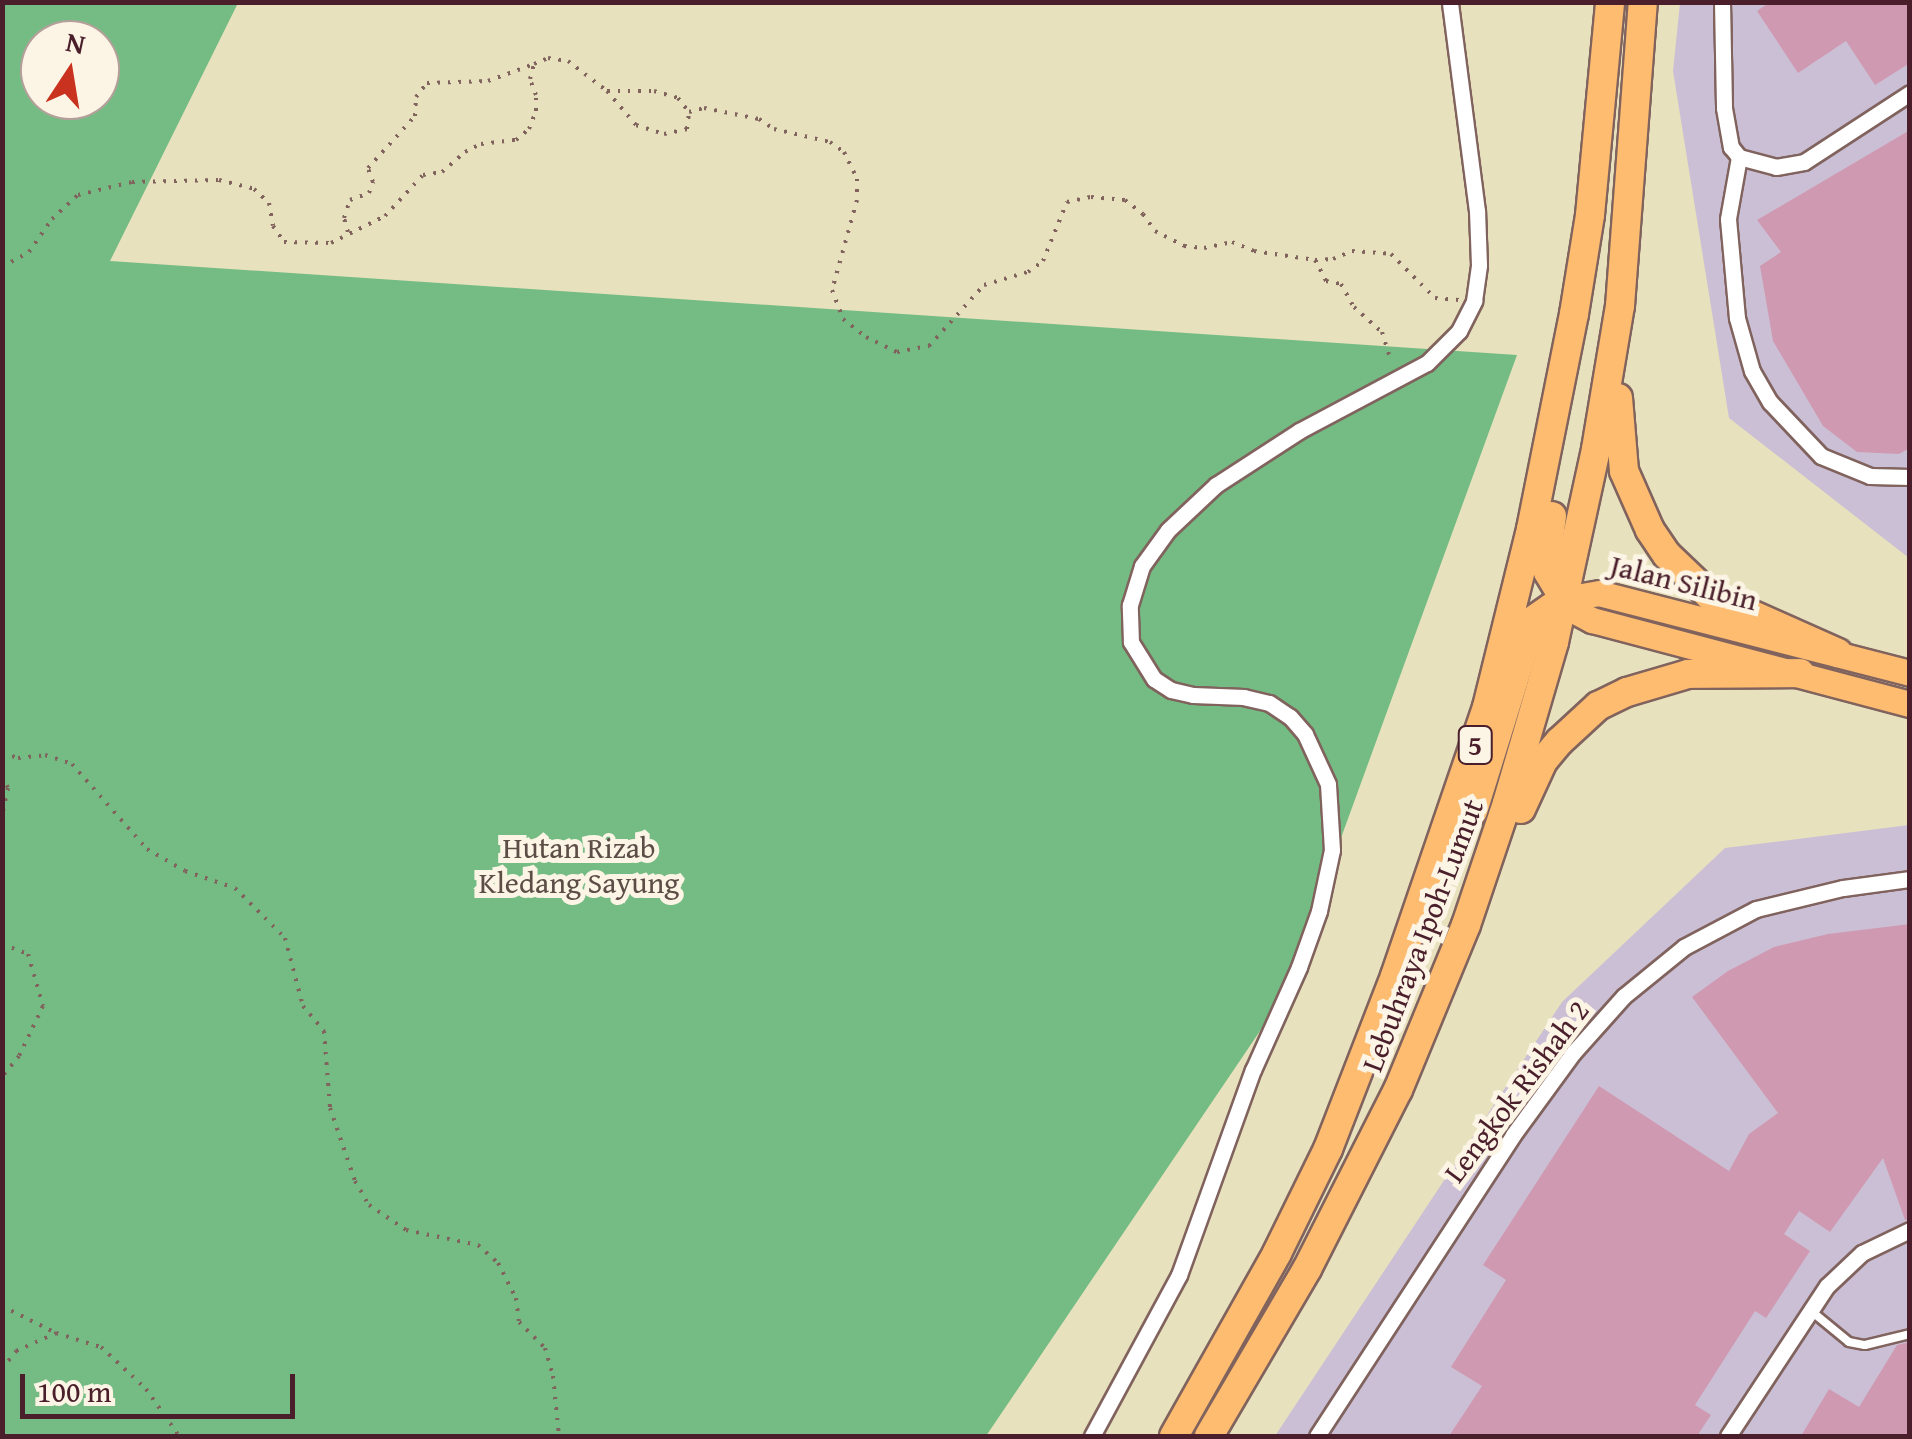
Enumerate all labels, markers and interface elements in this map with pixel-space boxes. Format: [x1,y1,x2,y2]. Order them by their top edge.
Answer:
north arrow [20,20,120,120]
text: N [63,20,89,64]
street label: Jalan Silibin [1607,546,1761,618]
road number: 5 [1458,722,1492,768]
street label: Lebuhraya Ipoh-Lumut [1353,794,1491,1076]
park label: Hutan Rizab Kledang Sayung [479,829,679,900]
street label: Lengkok Rishah 2 [1436,993,1596,1189]
scale bar [25,1354,300,1416]
text: 100 m [37,1369,111,1413]

